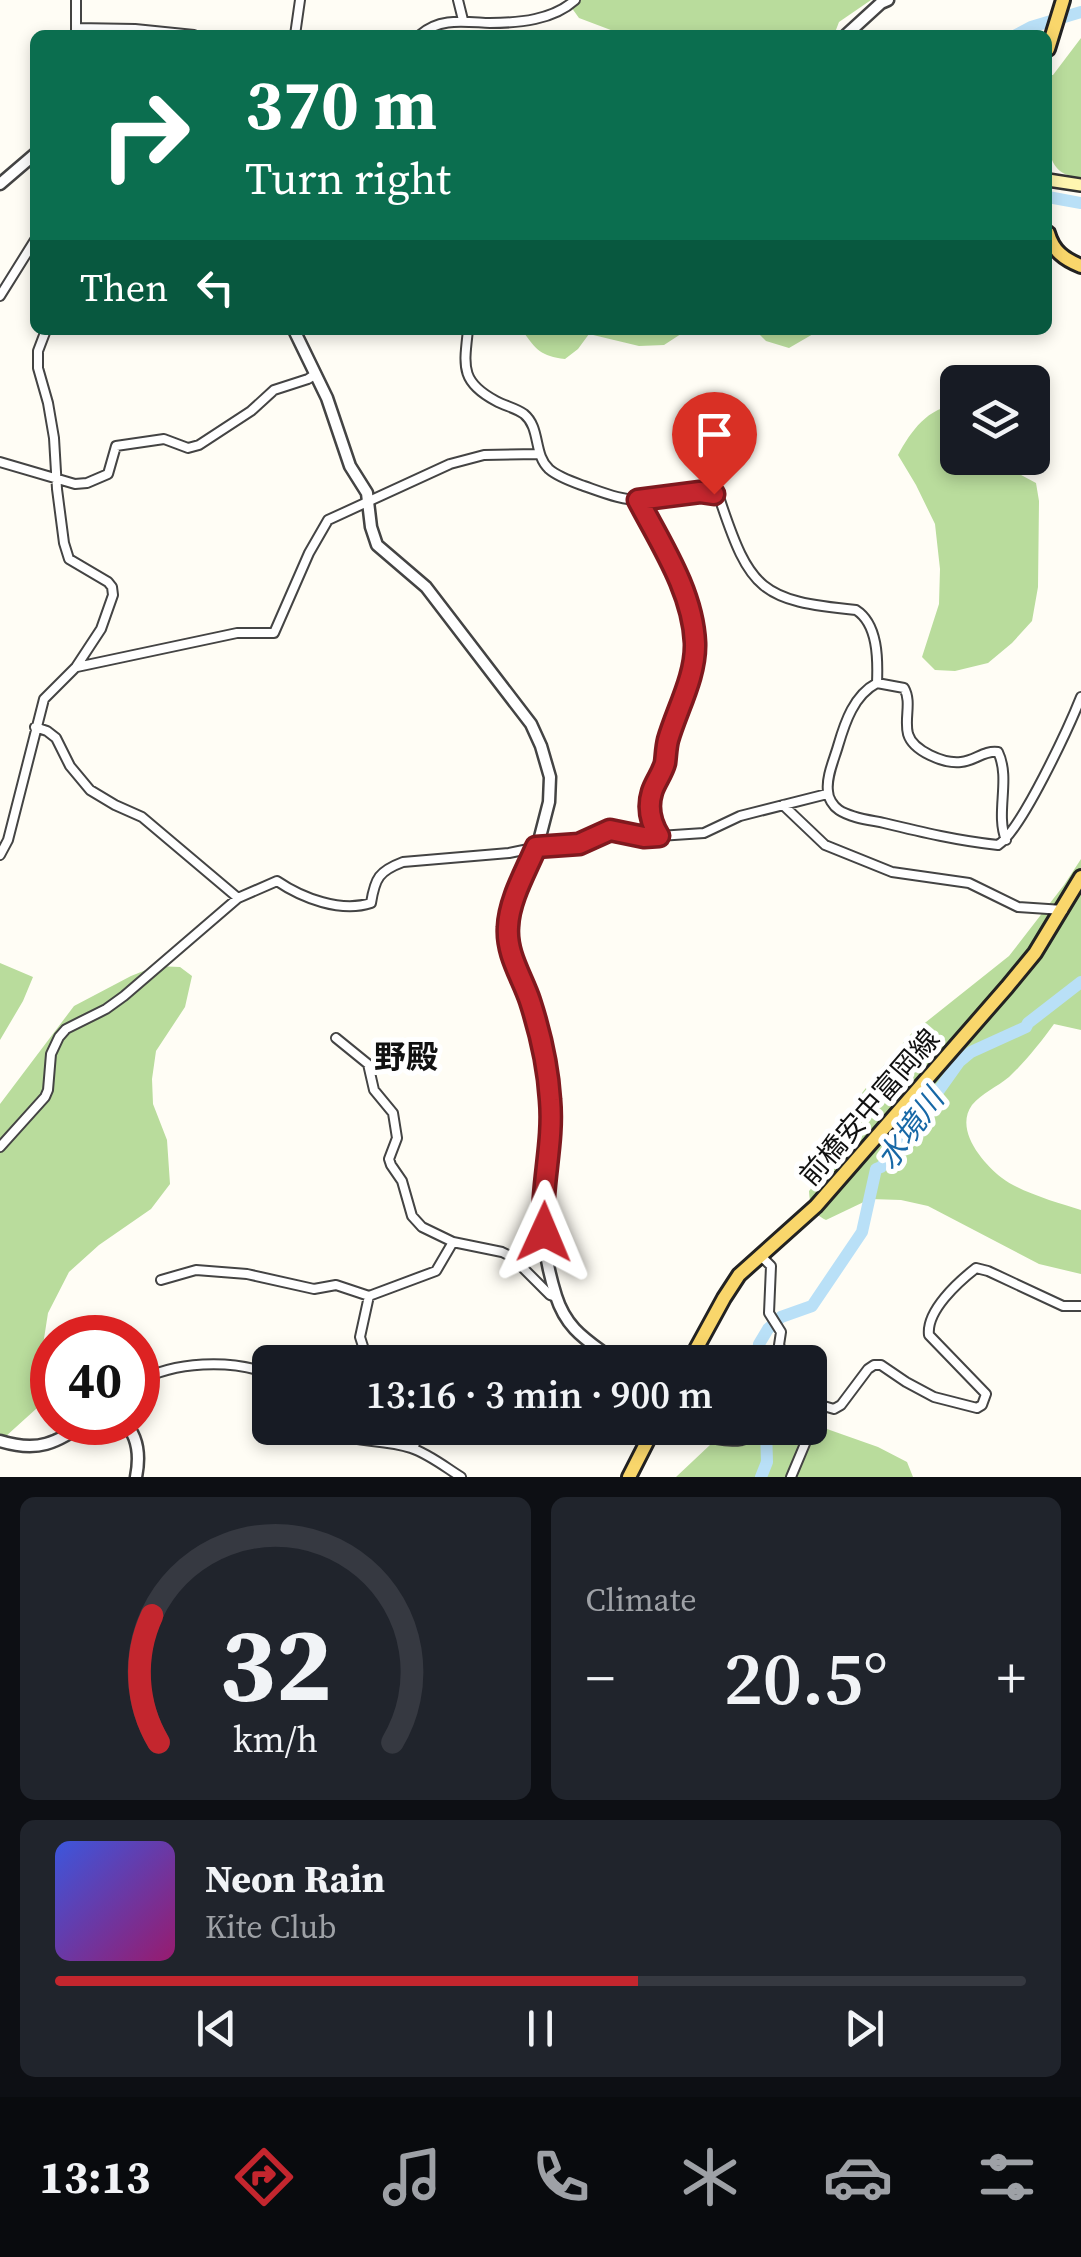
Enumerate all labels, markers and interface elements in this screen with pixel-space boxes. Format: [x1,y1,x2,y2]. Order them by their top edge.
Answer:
text: 370 m [245,56,437,152]
icon: right [80,70,210,200]
text: Turn right [245,147,451,209]
icon: left [188,260,243,315]
text: Then [80,262,168,314]
map controls [940,365,1050,475]
button: layers [940,365,1050,475]
pin [672,392,757,495]
icon: arrive [687,407,742,462]
street label: 前橋安中富岡線 [790,1021,948,1193]
district label: 野殿 [374,1035,438,1079]
water label: 水境川 [867,1078,955,1177]
position arrow [492,1180,596,1284]
speed limit sign: 40 [30,1315,160,1445]
text: 13:16 · 3 min · 900 m [366,1369,713,1421]
text: Climate [586,1578,697,1622]
text: 32 [219,1592,332,1735]
text: 20.5° [724,1626,888,1729]
text: − [586,1640,615,1715]
text: + [997,1640,1026,1715]
text: km/h [233,1715,318,1764]
text: Neon Rain [205,1853,385,1905]
text: Kite Club [205,1905,337,1949]
icon: previous [189,2001,244,2056]
icon: pause [513,2001,568,2056]
icon: next [837,2001,892,2056]
icon: directions [229,2142,299,2212]
icon: music [377,2142,447,2212]
icon: phone [526,2142,596,2212]
icon: climate [675,2142,745,2212]
icon: car [823,2142,893,2212]
icon: filters [972,2142,1042,2212]
text: 13:13 [39,2146,150,2208]

